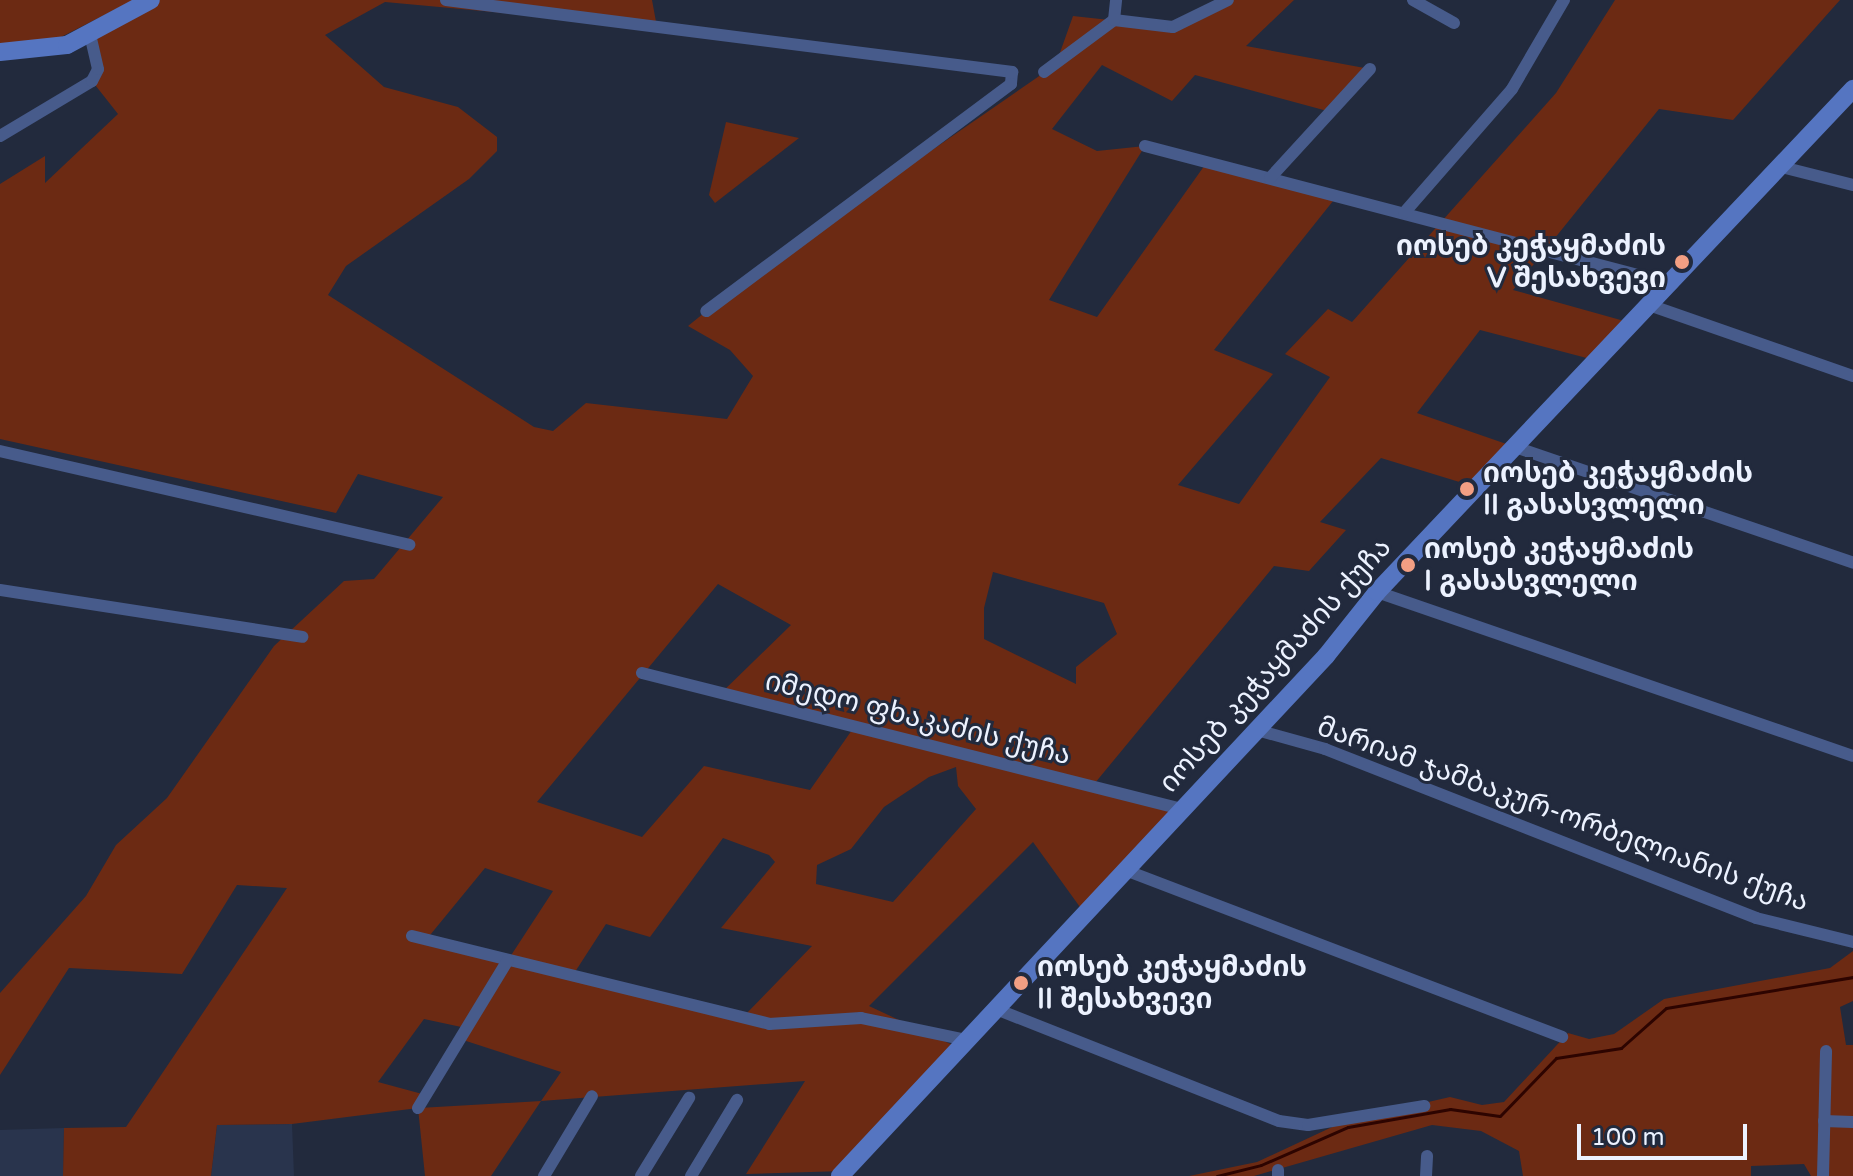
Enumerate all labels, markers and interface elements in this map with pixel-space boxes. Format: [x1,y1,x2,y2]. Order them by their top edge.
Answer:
place label: იოსებ კეჭაყმაძის V შესახვევი [1396,229,1666,295]
marker: იოსებ კეჭაყმაძის V შესახვევი [1673,253,1691,271]
place label: იოსებ კეჭაყმაძის II გასასვლელი [1483,456,1753,522]
marker: იოსებ კეჭაყმაძის II გასასვლელი [1458,480,1476,498]
street label: იოსებ კეჭაყმაძის ქუჩა [1152,531,1398,799]
place label: იოსებ კეჭაყმაძის I გასასვლელი [1424,532,1694,598]
marker: იოსებ კეჭაყმაძის I გასასვლელი [1399,556,1417,574]
street label: იმედო ფხაკაძის ქუჩა [762,664,1074,772]
street label: მარიამ ჯამბაკურ-ორბელიანის ქუჩა [1313,709,1813,919]
place label: იოსებ კეჭაყმაძის II შესახვევი [1037,950,1307,1016]
marker: იოსებ კეჭაყმაძის II შესახვევი [1012,974,1030,992]
scale bar [1581,1108,1751,1158]
text: 100 m [1591,1123,1665,1152]

